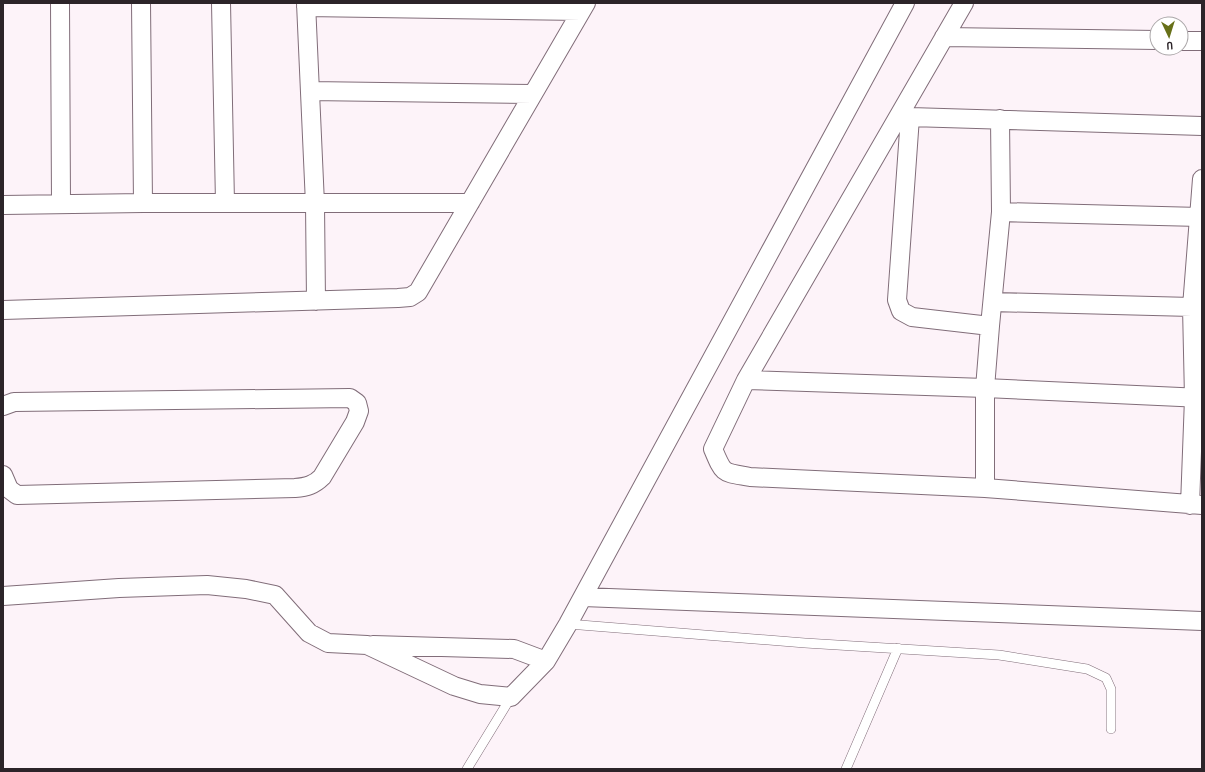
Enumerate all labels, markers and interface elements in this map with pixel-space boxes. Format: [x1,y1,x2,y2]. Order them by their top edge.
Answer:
north arrow [1149,16,1189,56]
text: U [1166,39,1173,53]

